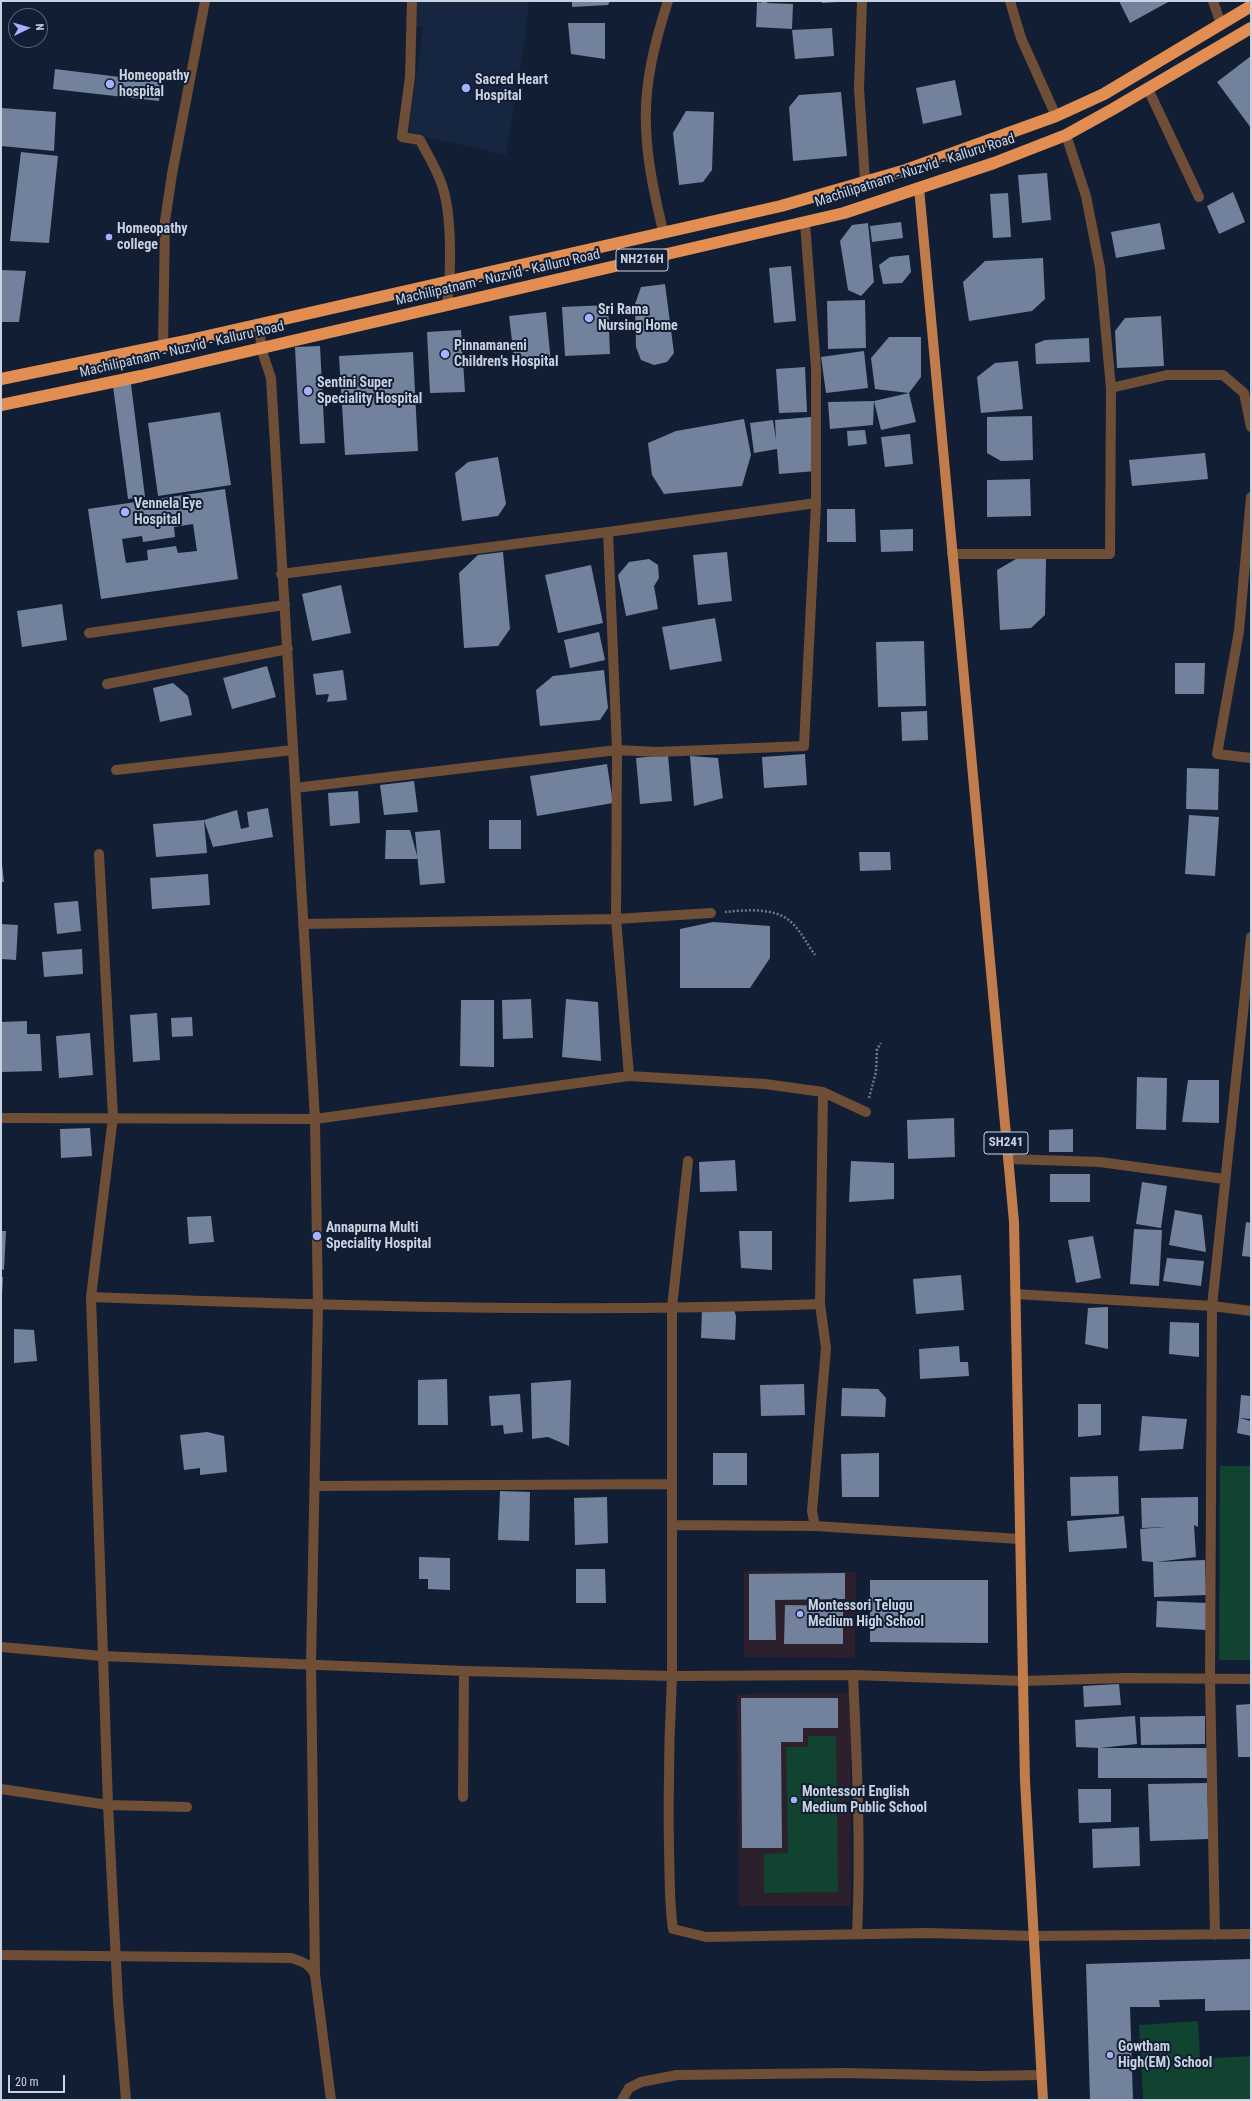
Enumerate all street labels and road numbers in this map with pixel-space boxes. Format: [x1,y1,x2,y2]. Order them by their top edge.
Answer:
street label: Machilipatnam - Nuzvid - Kalluru Road [813,131,1017,211]
street label: Machilipatnam - Nuzvid - Kalluru Road [394,246,602,310]
road number: NH216H [616,249,668,271]
street label: Machilipatnam - Nuzvid - Kalluru Road [78,318,286,382]
road number: SH241 [984,1132,1028,1154]

